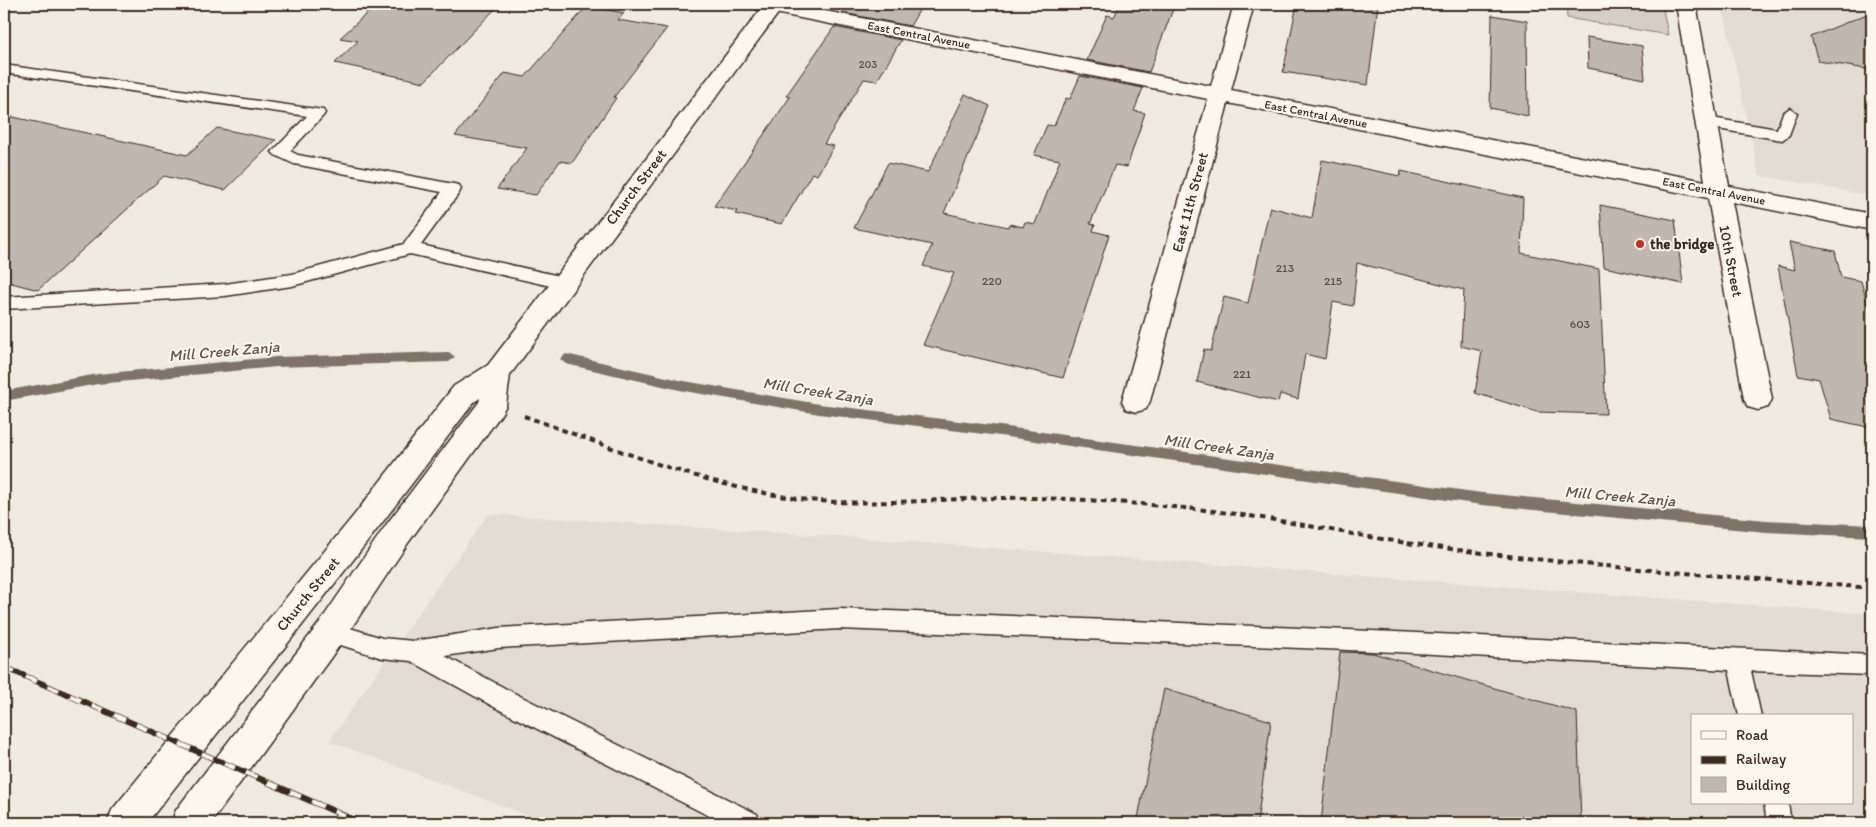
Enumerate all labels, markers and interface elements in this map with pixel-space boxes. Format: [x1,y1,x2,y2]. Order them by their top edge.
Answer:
street label: East Central Avenue [866,18,972,52]
house number: 203 [859,58,877,71]
street label: East Central Avenue [1263,97,1369,131]
street label: Church Street [602,145,671,228]
street label: East 11th Street [1168,150,1212,254]
street label: East Central Avenue [1661,174,1767,208]
street label: 10th Street [1715,224,1747,299]
place label: the bridge [1650,235,1714,254]
marker: the bridge [1634,238,1646,250]
house number: 213 [1276,261,1295,275]
house number: 220 [982,274,1002,288]
house number: 215 [1324,274,1342,288]
house number: 603 [1570,317,1591,331]
water label: Mill Creek Zanja [168,337,281,365]
house number: 221 [1233,367,1252,381]
water label: Mill Creek Zanja [762,373,875,409]
water label: Mill Creek Zanja [1163,430,1276,464]
water label: Mill Creek Zanja [1564,482,1677,510]
street label: Church Street [273,553,344,635]
legend [1691,714,1854,804]
text: Road [1736,726,1769,744]
text: Railway [1736,750,1786,768]
text: Building [1736,776,1790,794]

